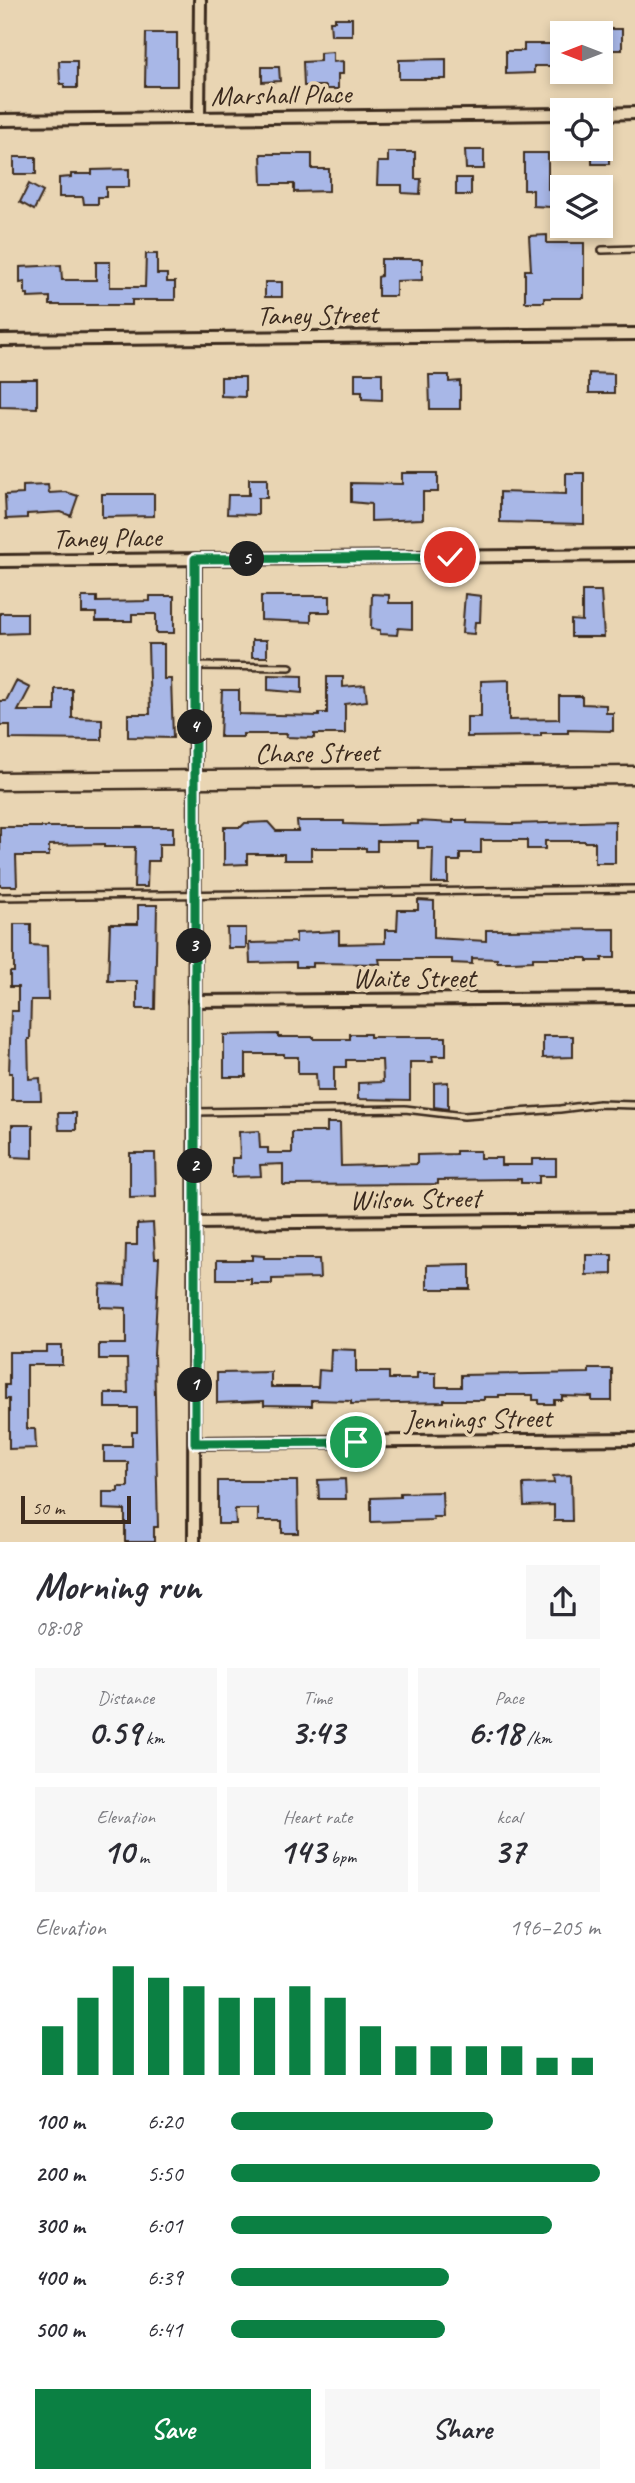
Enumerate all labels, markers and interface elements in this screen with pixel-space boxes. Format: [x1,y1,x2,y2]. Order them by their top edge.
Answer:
north arrow [550,21,612,84]
map controls [550,21,613,238]
street label: Marshall Place [210,76,353,113]
button: locate [550,98,613,161]
button: layers [550,175,613,238]
street label: Taney Street [256,296,381,333]
street label: Taney Place [52,519,164,556]
pin [420,527,480,587]
icon: check [431,538,469,576]
pin: 5 [230,542,264,576]
text: 5 [242,546,251,570]
pin: 4 [178,710,212,744]
text: 4 [190,714,199,738]
street label: Chase Street [255,734,382,771]
pin: 3 [176,928,212,964]
text: 3 [189,933,198,957]
street label: Waite Street [352,960,478,995]
pin: 2 [178,1148,212,1184]
text: 2 [190,1153,199,1177]
street label: Wilson Street [349,1180,484,1217]
pin: 1 [178,1368,212,1402]
text: 1 [190,1372,199,1396]
street label: Jennings Street [402,1400,555,1437]
pin [326,1412,386,1472]
icon: arrive [337,1423,375,1461]
scale bar [21,1492,131,1524]
text: 50 m [32,1496,64,1520]
text: Morning run [35,1563,201,1610]
button: share [526,1565,600,1639]
text: 08:08 [35,1613,81,1642]
text: Distance [97,1686,154,1710]
text: Time [303,1686,332,1710]
text: Pace [495,1686,524,1710]
text: 0.59 [88,1710,141,1755]
text: 3:43 [290,1710,345,1755]
text: 6:18 [467,1710,522,1755]
text: km [141,1726,164,1750]
text: /km [522,1726,551,1750]
text: Elevation [97,1805,155,1829]
text: Heart rate [283,1805,352,1829]
text: kcal [497,1805,522,1829]
text: 10 [102,1829,134,1874]
text: 143 [279,1829,326,1874]
text: 37 [493,1829,525,1874]
text: m [134,1845,149,1869]
text: bpm [326,1845,356,1869]
text: Elevation [35,1913,106,1942]
text: 196–205 m [509,1913,600,1942]
text: 100 m [35,2107,85,2136]
text: 6:20 [147,2107,183,2136]
text: 200 m [35,2159,85,2188]
text: 5:50 [147,2159,183,2188]
text: 300 m [35,2211,85,2240]
text: 6:01 [147,2211,183,2240]
text: 400 m [35,2263,85,2292]
text: 6:39 [147,2263,183,2292]
text: 500 m [35,2315,84,2344]
text: 6:41 [147,2315,183,2344]
button: Save [35,2389,311,2469]
button: Share [325,2389,600,2469]

